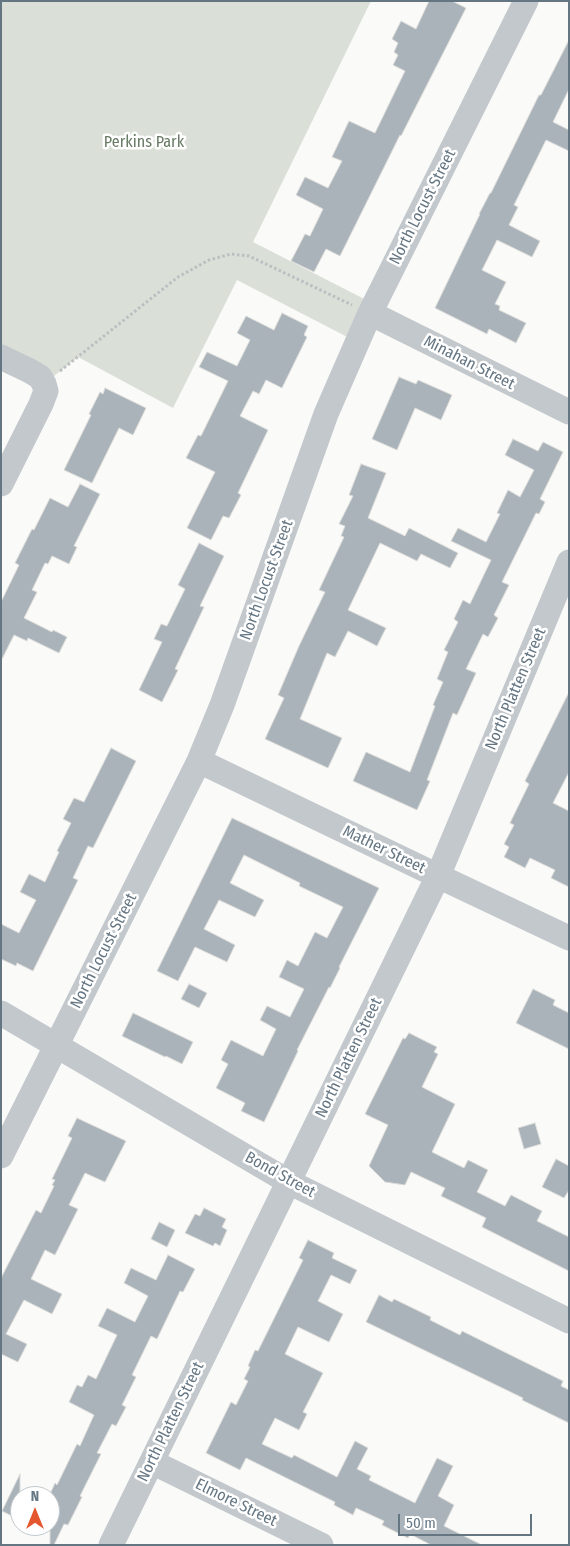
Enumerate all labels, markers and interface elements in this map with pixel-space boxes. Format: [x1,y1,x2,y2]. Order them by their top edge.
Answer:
park label: Perkins Park [104,133,184,153]
street label: North Locust Street [386,146,460,268]
street label: Minahan Street [420,332,518,394]
street label: North Locust Street [236,517,298,643]
street label: North Platten Street [482,625,550,753]
street label: Mather Street [340,822,428,878]
street label: North Locust Street [67,890,141,1012]
street label: North Platten Street [312,995,386,1121]
street label: Bond Street [242,1148,318,1202]
street label: North Platten Street [134,1359,208,1485]
street label: Elmore Street [192,1475,280,1531]
north arrow [10,1486,60,1536]
text: N [31,1488,39,1505]
scale bar [400,1504,534,1536]
text: 50 m [406,1514,436,1532]

